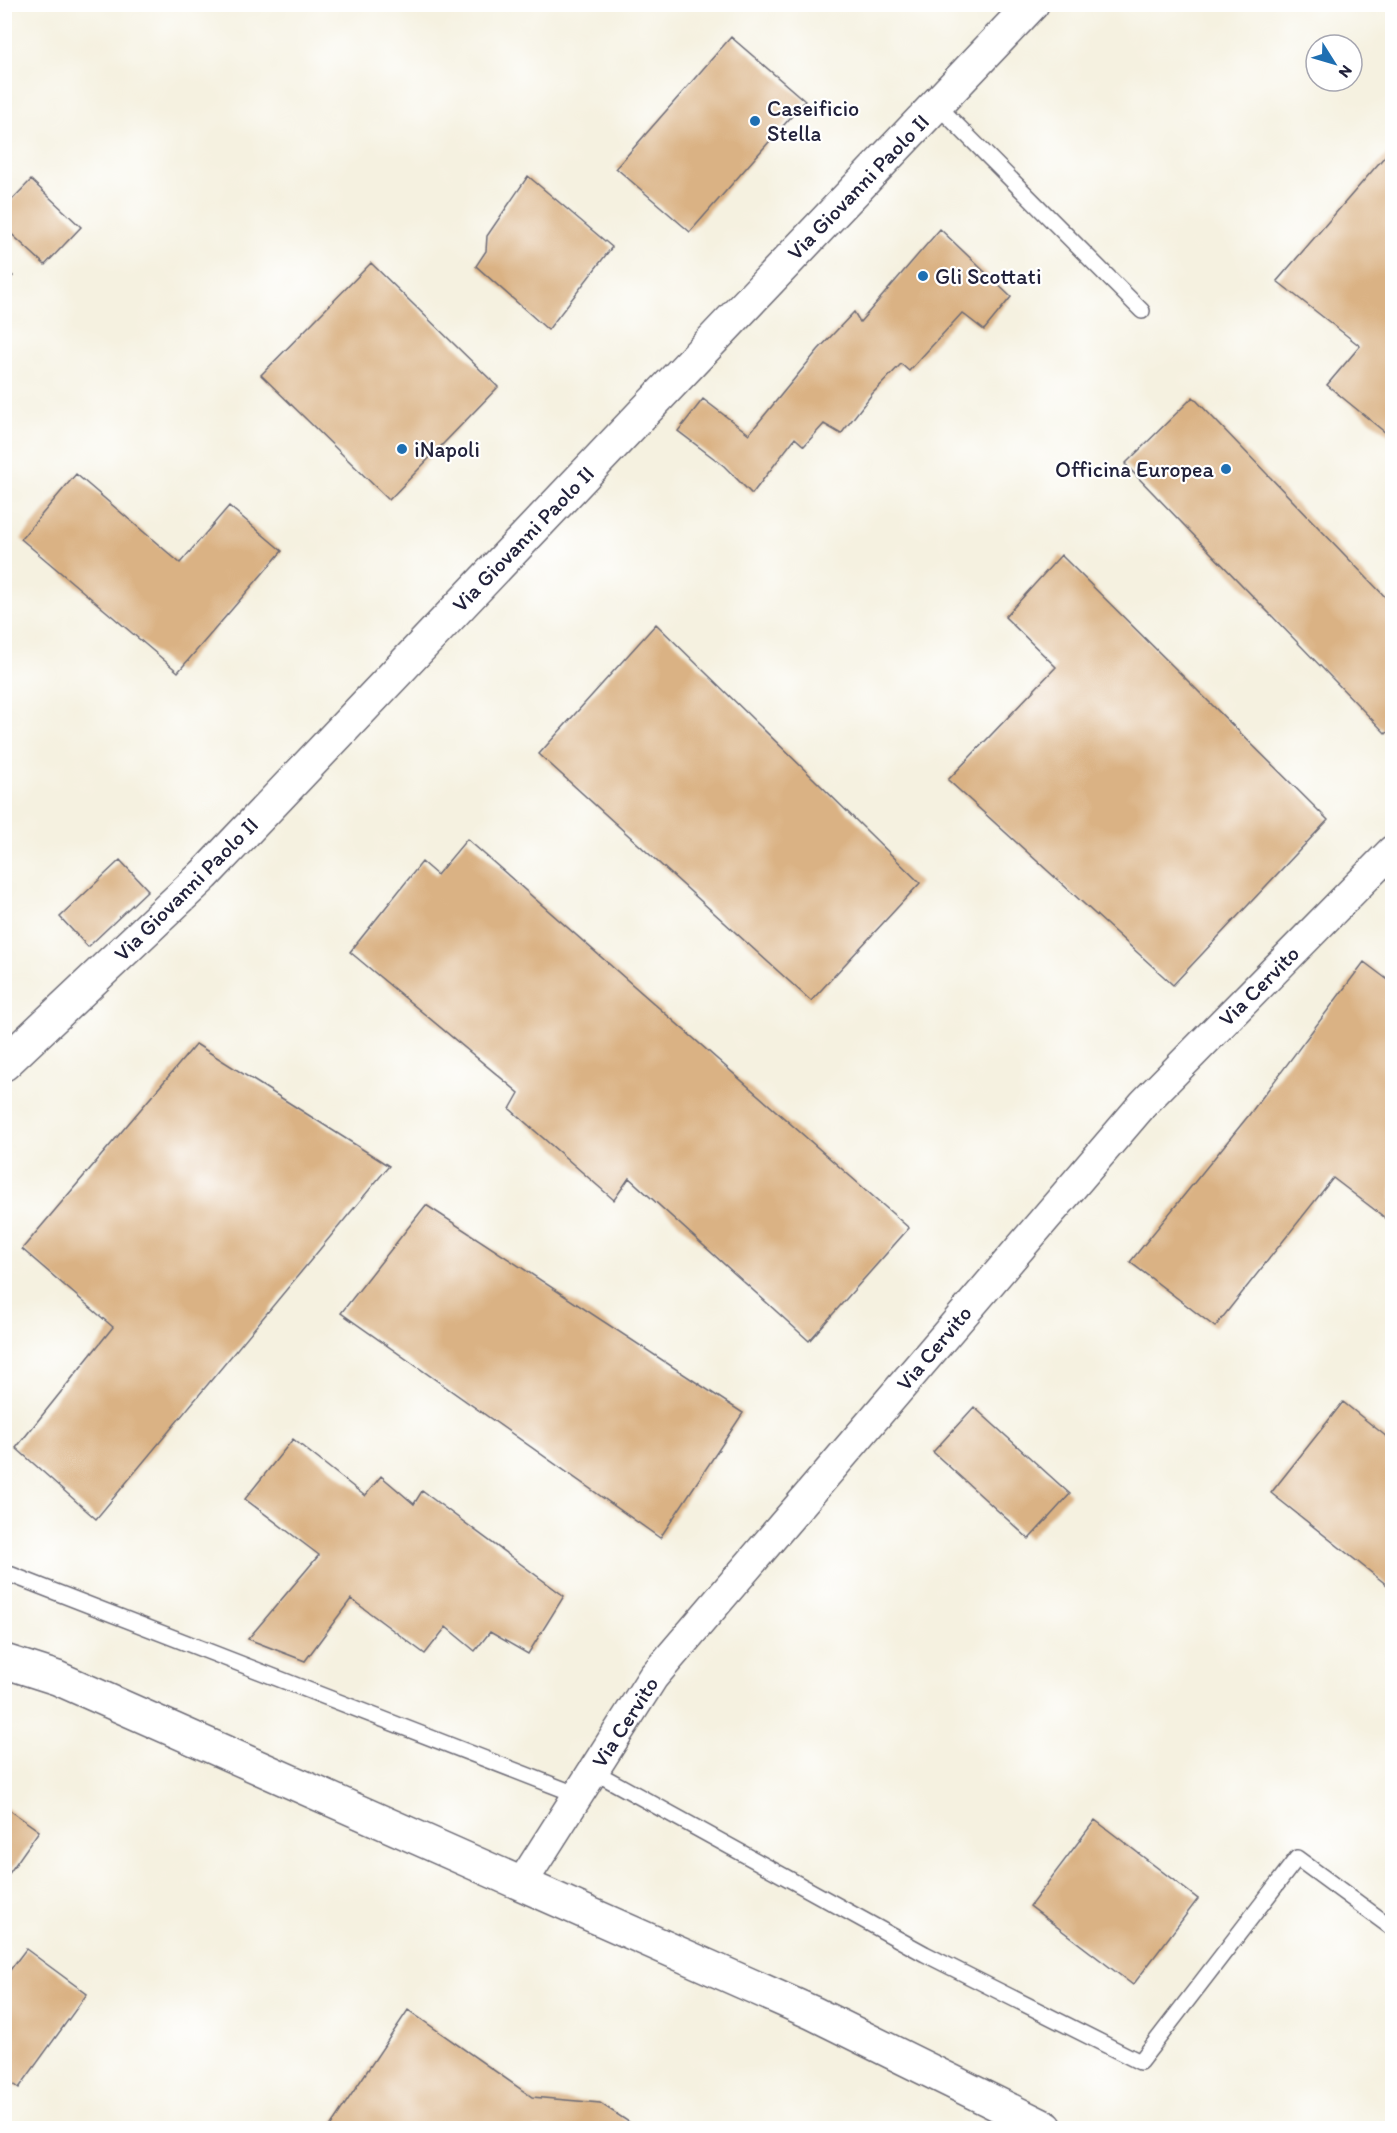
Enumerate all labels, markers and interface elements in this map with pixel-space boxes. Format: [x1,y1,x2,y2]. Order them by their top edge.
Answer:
north arrow [1304,33,1364,93]
text: N [1335,62,1356,82]
place label: Caseificio Stella [767,95,859,147]
street label: Via Giovanni Paolo II [781,108,935,266]
marker: Caseificio Stella [748,114,762,128]
place label: Gli Scottati [935,263,1042,290]
marker: Gli Scottati [916,269,930,283]
place label: iNapoli [414,436,480,463]
marker: iNapoli [395,442,409,456]
place label: Officina Europea [1055,456,1215,483]
street label: Via Giovanni Paolo II [446,460,600,618]
marker: Officina Europea [1219,462,1233,476]
street label: Via Giovanni Paolo II [108,811,264,967]
street label: Via Cervito [1213,940,1305,1032]
street label: Via Cervito [891,1300,977,1396]
street label: Via Cervito [586,1671,664,1773]

